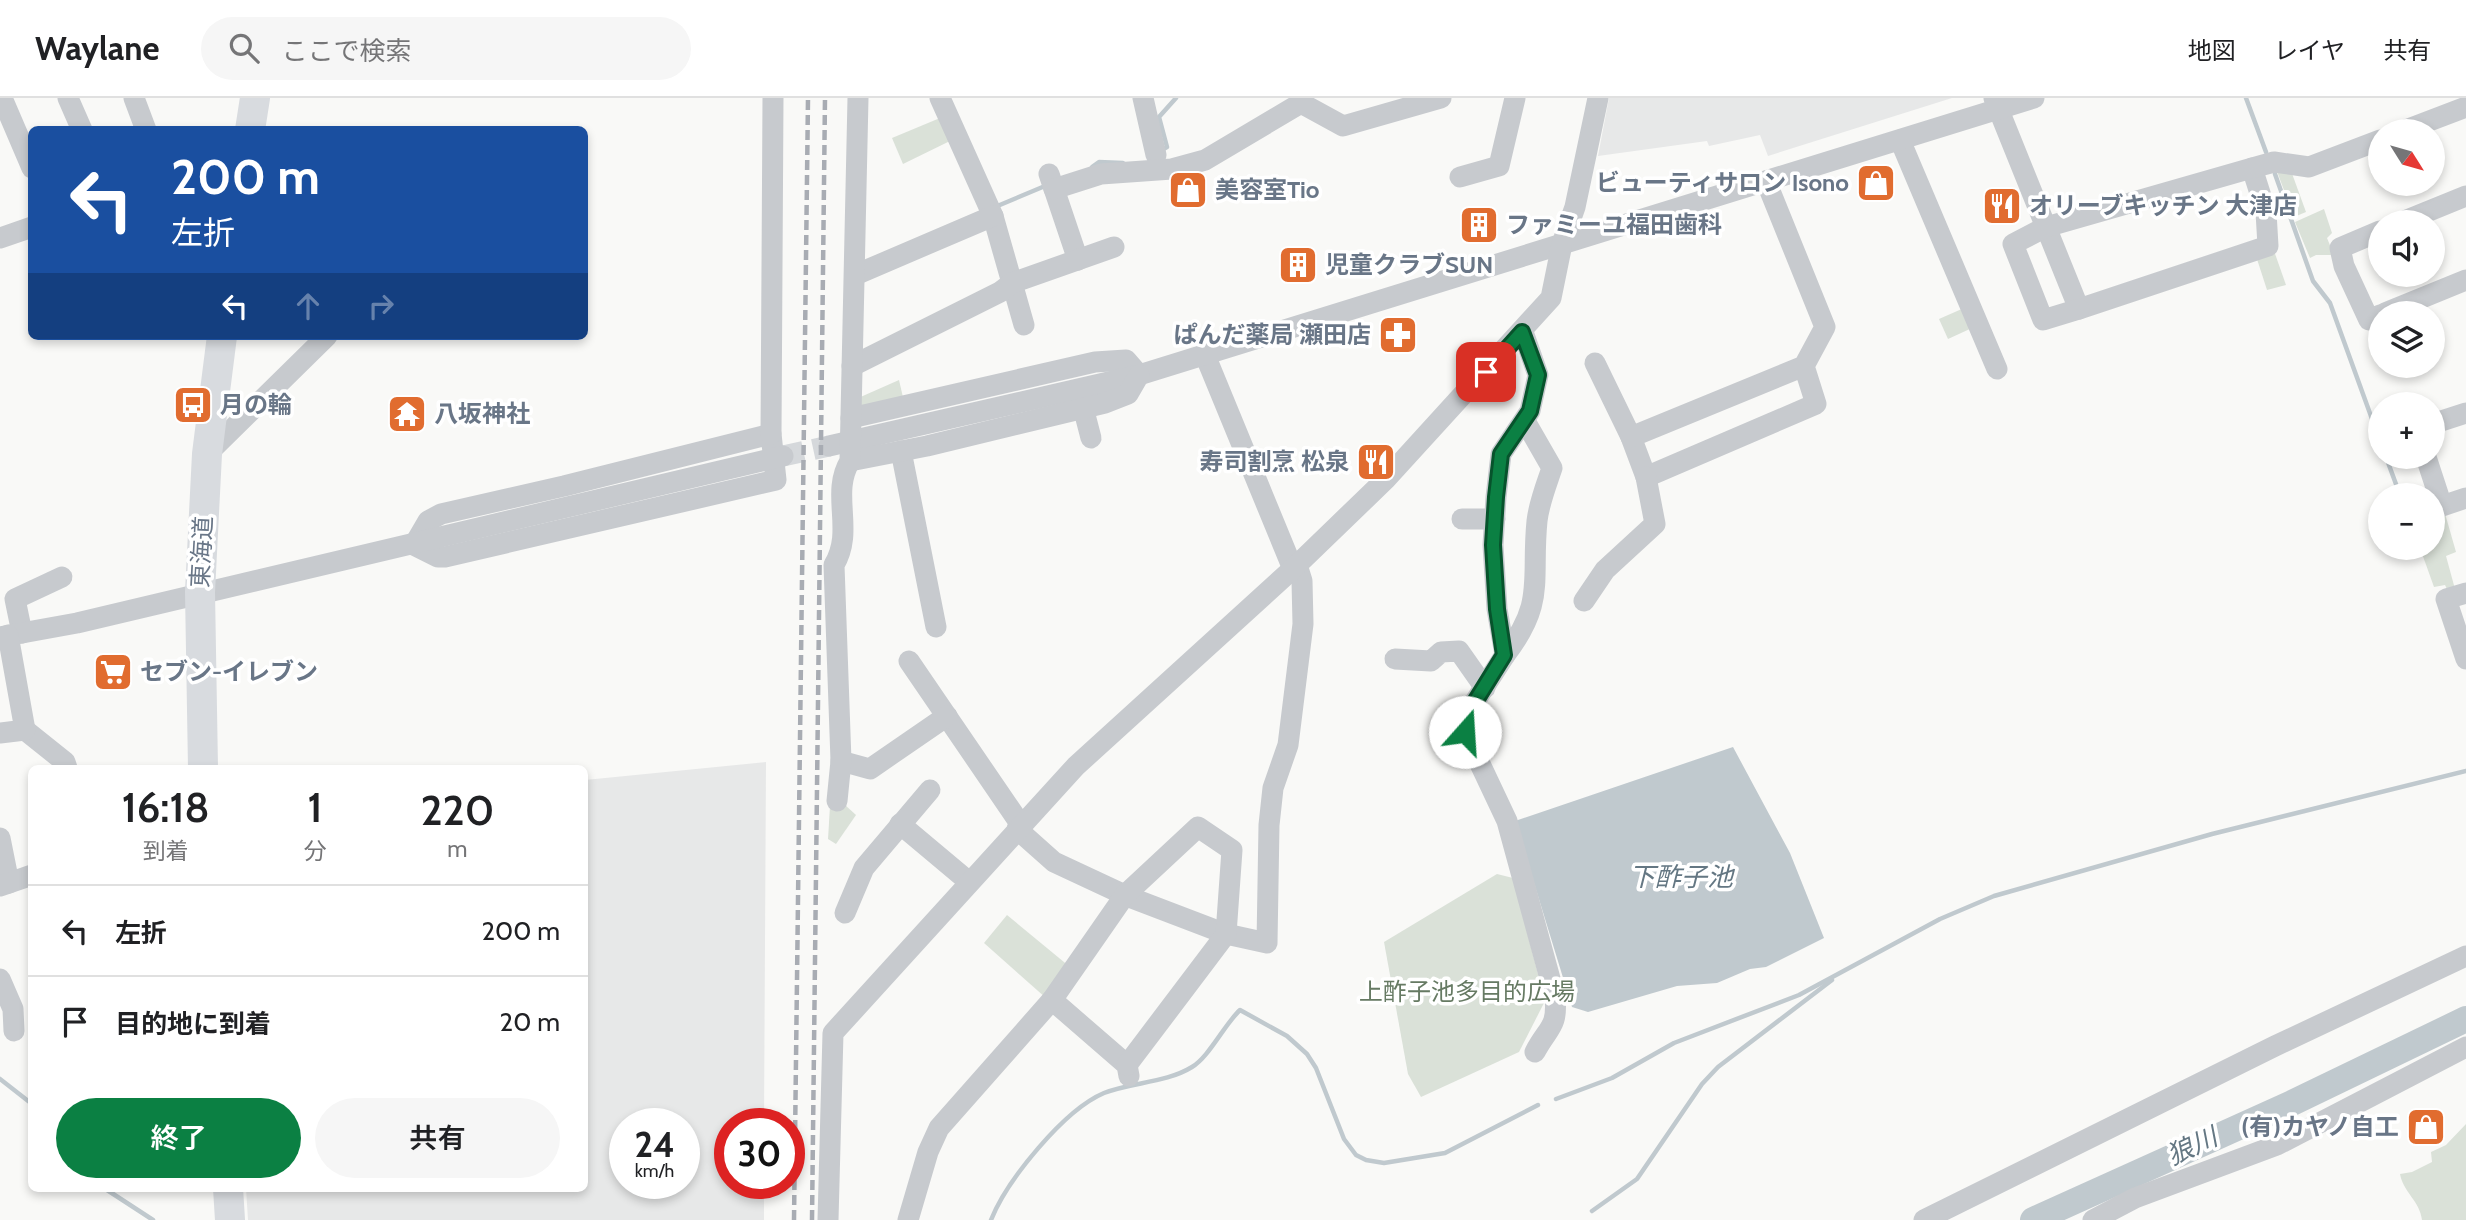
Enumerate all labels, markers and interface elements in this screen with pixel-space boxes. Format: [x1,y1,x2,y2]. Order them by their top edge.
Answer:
search box [201,17,691,80]
text: Waylane [35,28,159,68]
icon: search [225,29,263,67]
text: ここで検索 [281,35,411,67]
text: 地図 [2188,36,2236,65]
text: レイヤ [2274,36,2345,65]
text: 共有 [2383,36,2431,65]
north arrow [2368,119,2445,196]
map controls [2368,119,2445,560]
text: 200 m [171,147,320,206]
icon: left [56,154,147,245]
shop icon: ビューティサロン Isono [1855,162,1897,204]
place label: ビューティサロン Isono [1596,168,1849,197]
shop icon: 美容室Tio [1167,169,1209,211]
place label: 美容室Tio [1215,175,1320,204]
restaurant icon: オリーブキッチン 大津店 [1981,185,2023,227]
place label: オリーブキッチン 大津店 [2029,191,2297,220]
building icon: ファミーユ福田歯科 [1458,204,1500,246]
place label: ファミーユ福田歯科 [1506,210,1722,239]
button: sound [2368,210,2445,287]
text: 左折 [171,213,235,252]
building icon: 児童クラブSUN [1277,244,1319,286]
place label: 児童クラブSUN [1325,250,1493,279]
icon: left [216,287,254,325]
icon: ahead [289,287,327,325]
icon: right [362,287,400,325]
button: layers [2368,301,2445,378]
pharmacy icon: ぱんだ薬局 瀬田店 [1377,314,1419,356]
place label: ぱんだ薬局 瀬田店 [1174,320,1371,349]
pin [1456,342,1516,402]
icon: arrive [1467,353,1505,391]
bus stop icon: 月の輪 [172,384,214,426]
place label: 月の輪 [220,390,292,419]
button: + [2368,392,2445,469]
temple icon: 八坂神社 [386,393,428,435]
place label: 八坂神社 [434,399,530,428]
restaurant icon: 寿司割烹 松泉 [1355,441,1397,483]
place label: 寿司割烹 松泉 [1200,447,1349,476]
button: − [2368,483,2445,560]
street label: 東海道 [185,515,218,589]
supermarket icon: セブン-イレブン [92,651,134,693]
place label: セブン-イレブン [140,657,318,686]
position arrow [1428,695,1502,769]
text: 16:18 [122,781,210,833]
text: 1 [308,781,322,833]
text: 220 [420,784,494,836]
text: m [447,835,467,863]
text: 到着 [143,837,189,865]
text: 分 [304,837,327,865]
water label: 下酢子池 [1629,861,1736,893]
icon: left [56,912,94,950]
text: 200 m [481,915,560,947]
text: 左折 [115,917,167,949]
park label: 上酢子池多目的広場 [1359,977,1575,1006]
icon: arrive [56,1003,94,1041]
text: 20 m [500,1006,560,1038]
text: 目的地に到着 [115,1008,271,1040]
button: 終了 [56,1098,301,1178]
button: 共有 [315,1098,560,1178]
shop icon: (有)カヤノ自工 [2405,1106,2447,1148]
speed limit sign: 30 [714,1108,805,1199]
place label: (有)カヤノ自工 [2241,1112,2399,1141]
water label: 狼川 [2162,1119,2225,1171]
text: 24 [634,1123,675,1166]
text: km/h [635,1160,674,1182]

